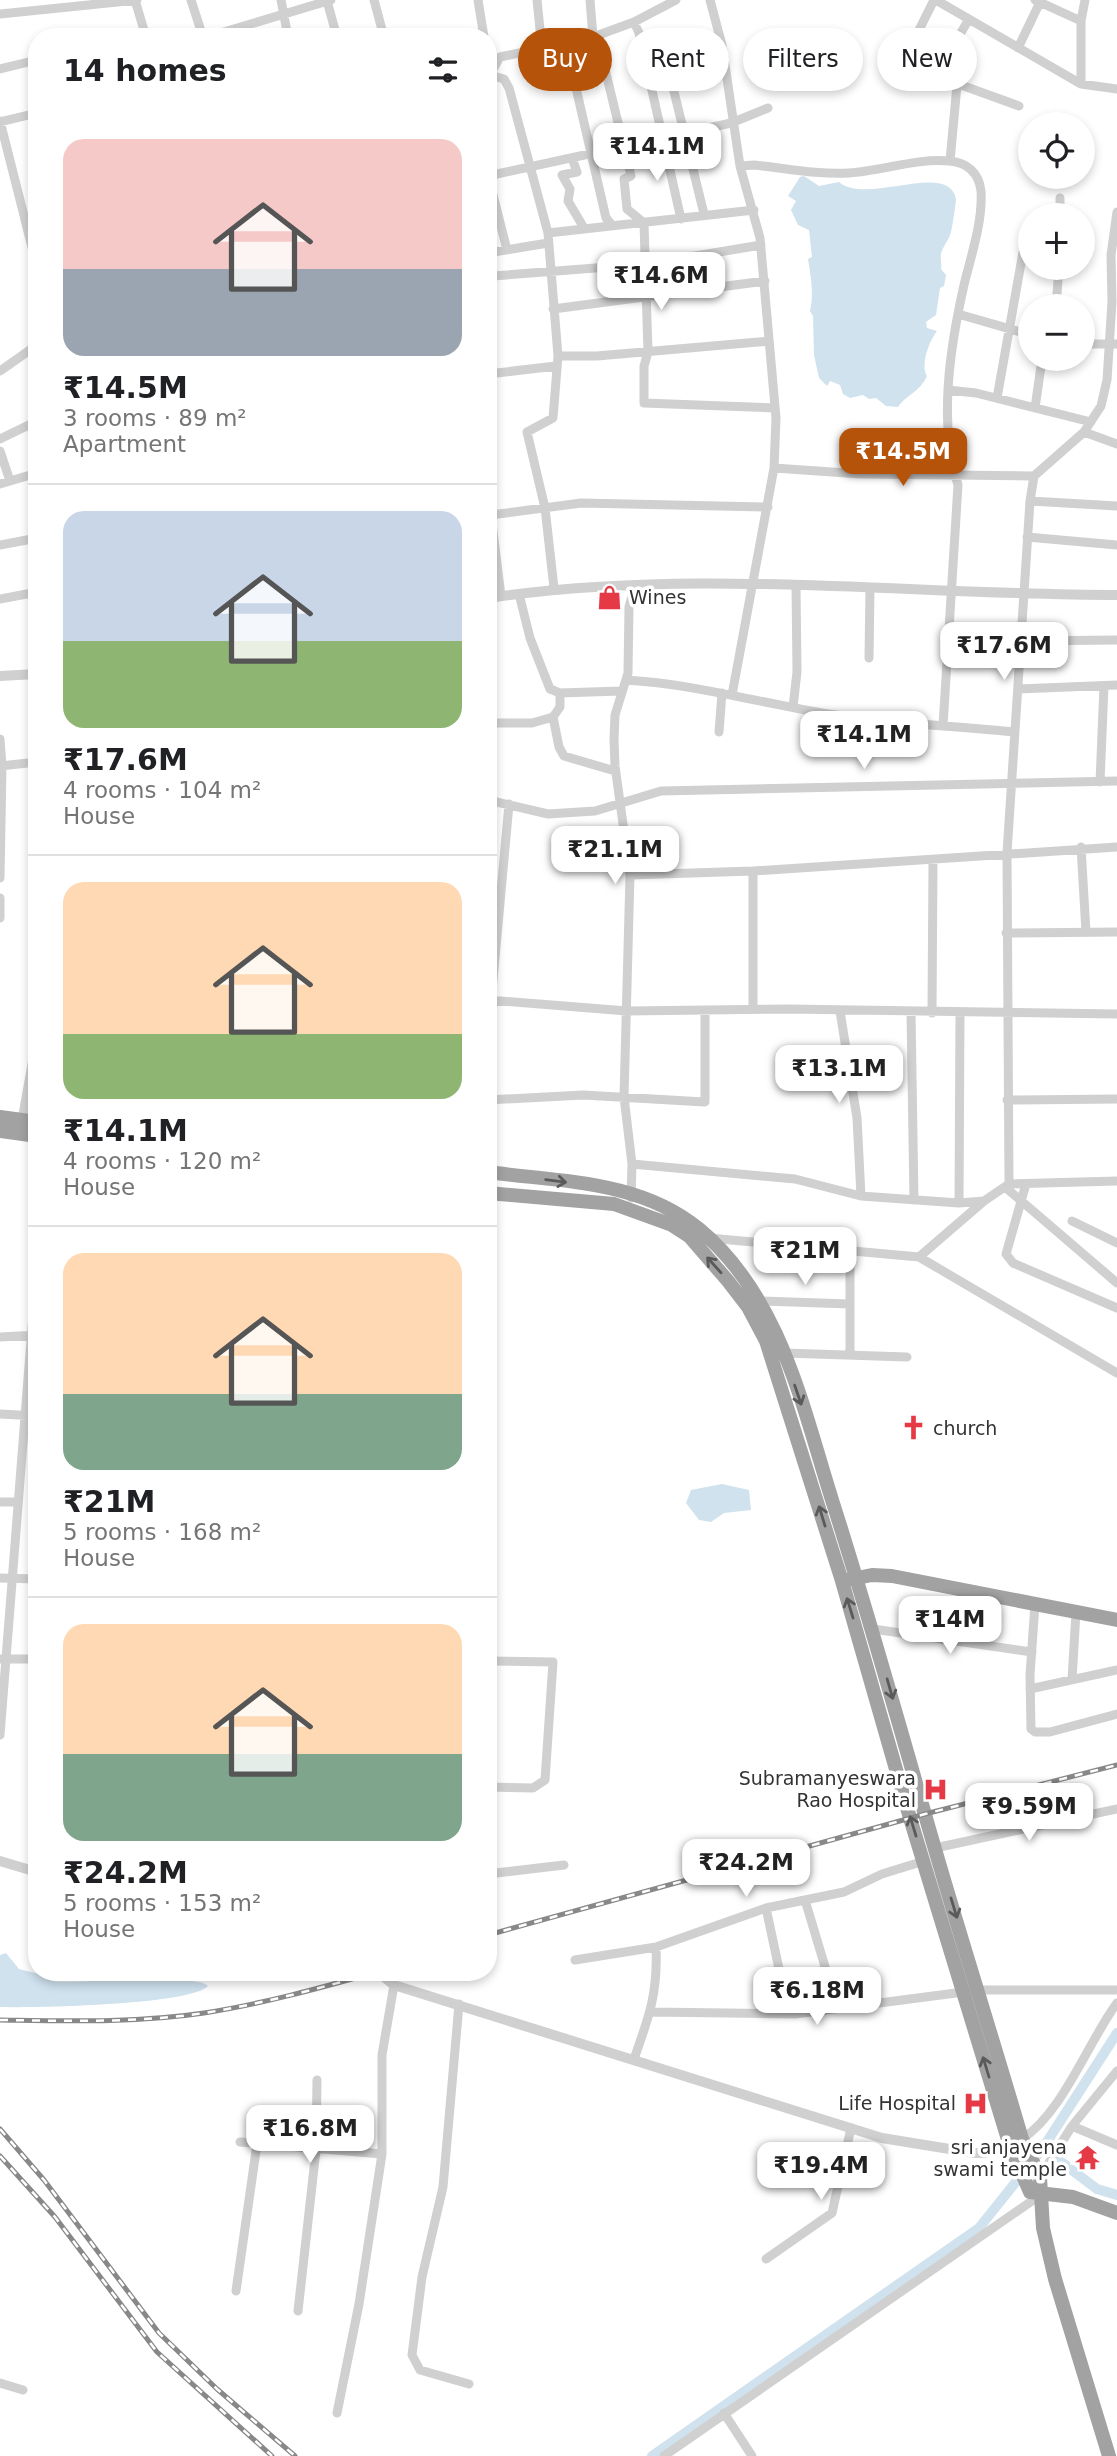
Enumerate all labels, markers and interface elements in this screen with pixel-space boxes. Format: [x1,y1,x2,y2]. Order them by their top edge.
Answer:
chip: Buy [518,28,612,91]
chip: Rent [626,28,729,91]
chip: Filters [743,28,863,91]
chip: New [877,28,977,91]
icon: filters [424,51,462,89]
text: 14 homes [63,53,227,88]
map controls [1018,112,1095,371]
button: locate [1018,112,1095,189]
pin: ₹14.1M [600,124,714,183]
text: ₹14.1M [609,133,705,159]
icon: home [200,184,326,310]
button: + [1018,203,1095,280]
pin: ₹14.6M [604,252,718,312]
text: ₹14.6M [613,262,709,288]
button: − [1018,294,1095,371]
text: ₹14.5M [63,370,188,405]
text: 3 rooms · 89 m² [63,405,247,431]
pin: ₹14.5M [846,428,960,488]
text: Apartment [63,431,186,457]
text: ₹14.5M [855,438,951,464]
icon: home [200,556,326,682]
shop icon: Wines [595,583,623,611]
place label: Wines [629,586,686,608]
pin: ₹17.6M [947,622,1061,682]
text: ₹17.6M [956,632,1052,658]
pin: ₹14.1M [807,712,921,771]
text: ₹14.1M [816,721,912,747]
text: ₹17.6M [63,742,188,777]
text: 4 rooms · 104 m² [63,777,261,803]
text: House [63,803,135,829]
pin: ₹21.1M [558,826,672,886]
text: ₹21.1M [567,836,663,862]
icon: home [200,927,326,1053]
pin: ₹13.1M [782,1046,896,1105]
text: ₹13.1M [791,1055,887,1081]
text: ₹14.1M [63,1113,188,1148]
text: 4 rooms · 120 m² [63,1148,261,1174]
text: House [63,1174,135,1200]
one-way arrow [544,1175,567,1188]
pin: ₹21M [764,1228,846,1287]
text: ₹21M [770,1237,840,1263]
one-way arrow [706,1256,722,1274]
icon: home [200,1298,326,1424]
one-way arrow [793,1383,805,1405]
church icon: church [899,1414,927,1442]
place label: church [933,1417,997,1439]
text: ₹21M [63,1484,155,1519]
one-way arrow [815,1505,827,1527]
text: 5 rooms · 168 m² [63,1519,261,1545]
text: House [63,1545,135,1571]
pin: ₹14M [909,1596,991,1656]
one-way arrow [843,1597,856,1619]
text: ₹14M [915,1606,985,1632]
icon: home [200,1669,326,1795]
one-way arrow [884,1678,897,1700]
place label: Subramanyeswara Rao Hospital [739,1767,916,1811]
hospital icon: Subramanyeswara Rao Hospital [922,1775,950,1803]
pin: ₹9.59M [972,1784,1086,1843]
text: ₹9.59M [981,1793,1077,1819]
one-way arrow [905,1816,918,1838]
pin: ₹24.2M [689,1840,803,1899]
text: ₹24.2M [698,1849,794,1875]
text: ₹24.2M [63,1855,188,1890]
text: 5 rooms · 153 m² [63,1890,261,1916]
one-way arrow [948,1896,961,1918]
text: House [63,1916,135,1942]
pin: ₹6.18M [760,1968,874,2027]
text: ₹6.18M [769,1977,865,2003]
one-way arrow [979,2057,992,2079]
hospital icon: Life Hospital [962,2089,990,2117]
place label: Life Hospital [838,2092,956,2114]
pin: ₹16.8M [253,2106,367,2165]
text: ₹16.8M [262,2115,358,2141]
place label: sri anjayena swami temple [933,2136,1067,2180]
pin: ₹19.4M [764,2142,878,2202]
temple icon: sri anjayena swami temple [1073,2144,1101,2172]
text: ₹19.4M [773,2152,869,2178]

